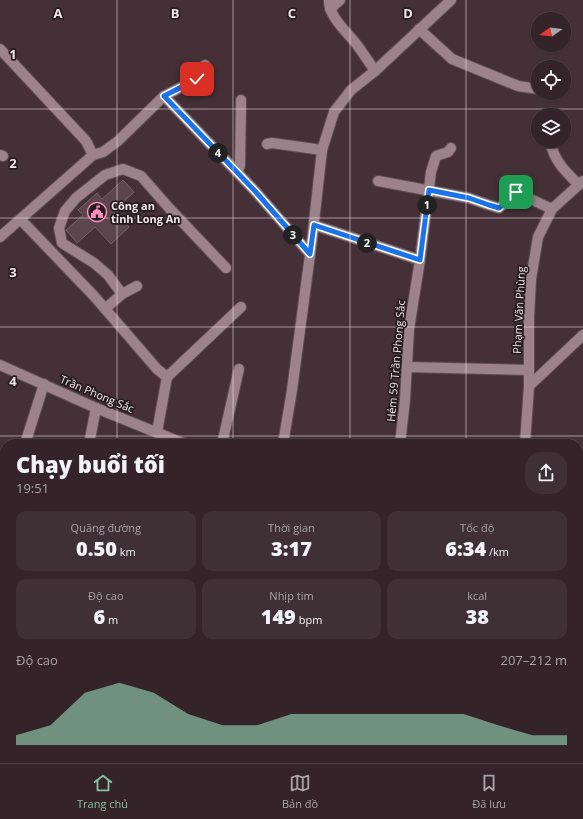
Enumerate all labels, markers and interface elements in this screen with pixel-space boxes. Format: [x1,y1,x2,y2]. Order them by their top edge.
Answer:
text: A [54,4,63,22]
text: B [171,4,180,22]
text: C [288,4,296,22]
text: D [403,4,413,22]
north arrow [531,12,571,52]
map controls [531,12,571,148]
text: 1 [9,45,17,63]
button: locate [531,60,571,100]
pin [180,62,214,96]
icon: check [186,68,208,90]
button: layers [531,108,571,148]
pin: 4 [208,143,228,163]
text: 4 [215,145,221,160]
text: 2 [9,154,17,172]
pin [499,175,533,209]
icon: arrive [505,181,527,203]
pin: 1 [417,195,437,215]
text: 1 [424,197,430,212]
place label: Công an tỉnh Long An [111,198,181,226]
public building icon: Công an tỉnh Long An [86,201,108,223]
pin: 3 [283,225,303,245]
text: 3 [290,227,296,242]
pin: 2 [357,233,377,253]
text: 2 [364,235,370,250]
text: 3 [9,263,17,281]
street label: Phạm Văn Phùng [509,266,528,354]
street label: Hẻm 59 Trần Phong Sắc [383,300,408,422]
street label: Trần Phong Sắc [58,371,137,416]
text: 4 [9,372,17,390]
text: Chạy buổi tối [16,449,165,479]
button: share [525,452,567,494]
text: 19:51 [16,479,49,497]
text: Quãng đường [71,520,141,535]
text: Thời gian [268,520,315,535]
text: Tốc độ [460,520,494,535]
text: 0.50 [76,535,117,562]
text: 3:17 [271,535,312,562]
text: 6:34 [445,535,486,562]
text: km [117,544,136,559]
text: /km [486,544,509,559]
text: Độ cao [88,588,124,603]
text: Nhịp tim [269,588,314,603]
text: kcal [467,588,487,603]
text: 6 [93,603,105,630]
text: 149 [261,603,296,630]
text: 38 [465,603,489,630]
text: m [105,612,118,627]
text: bpm [296,612,322,627]
text: Độ cao [16,651,58,669]
text: 207–212 m [500,651,567,669]
tab: Trang chủ [77,772,128,811]
tab: Bản đồ [282,772,318,811]
tab: Đã lưu [472,772,506,811]

